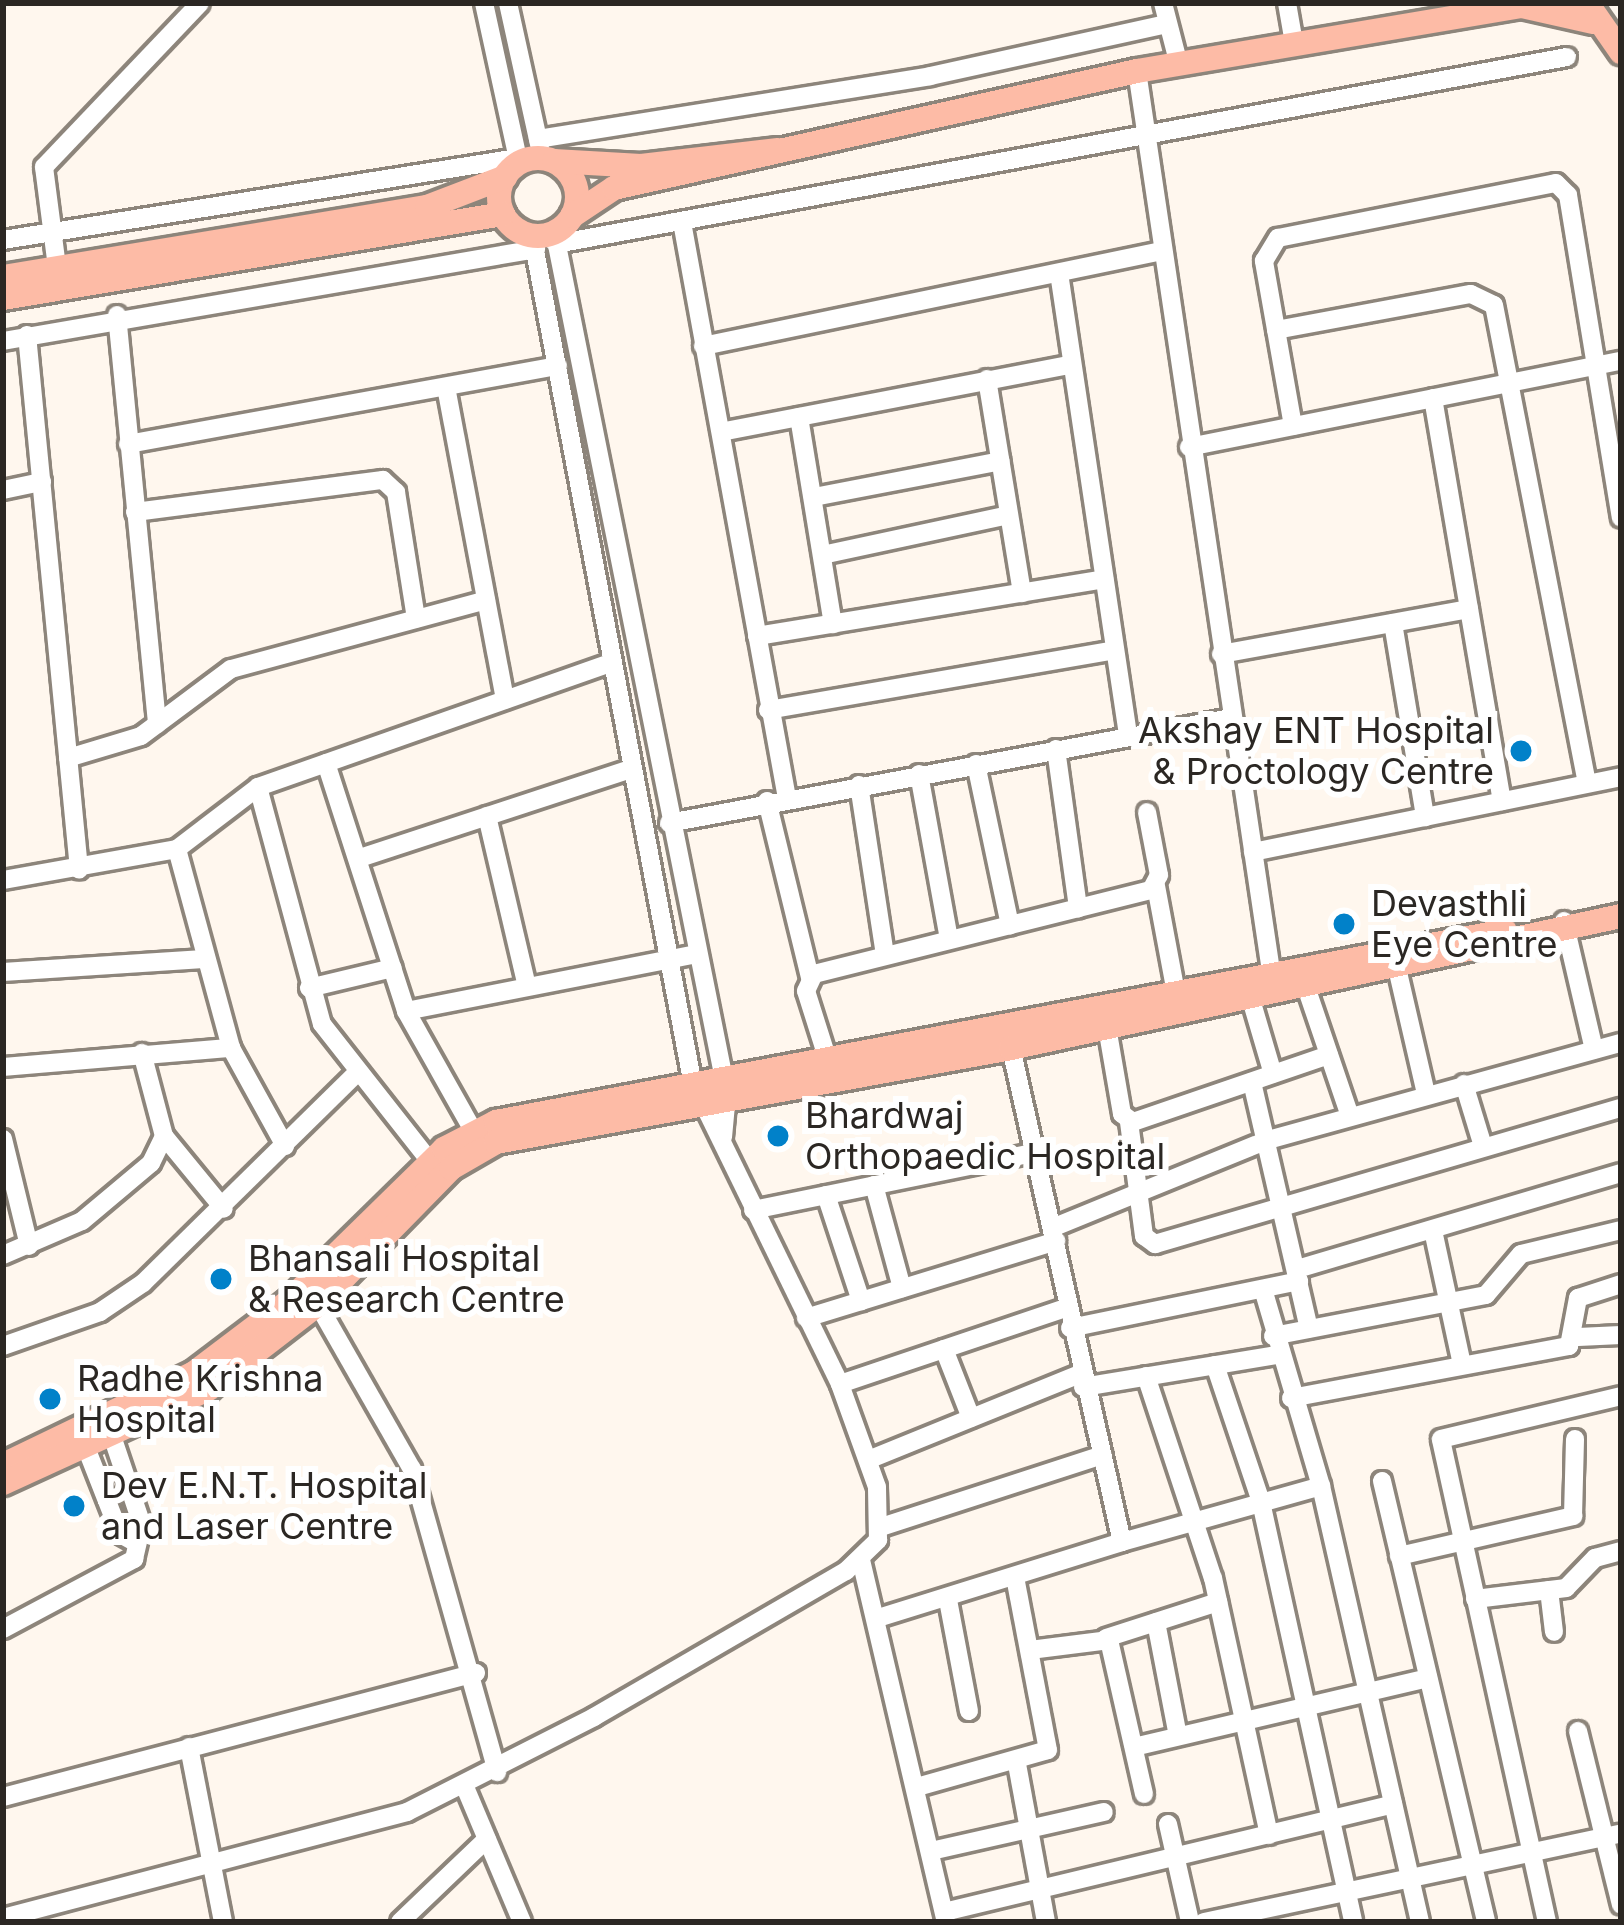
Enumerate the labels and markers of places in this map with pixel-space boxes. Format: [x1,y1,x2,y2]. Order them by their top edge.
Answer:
place label: Akshay ENT Hospital & Proctology Centre [1138,708,1494,793]
marker: Akshay ENT Hospital & Proctology Centre [1505,735,1537,767]
place label: Devasthli Eye Centre [1371,881,1558,966]
marker: Devasthli Eye Centre [1328,908,1360,940]
place label: Bhardwaj Orthopaedic Hospital [805,1093,1165,1178]
marker: Bhardwaj Orthopaedic Hospital [762,1120,794,1152]
place label: Bhansali Hospital & Research Centre [248,1236,565,1321]
marker: Bhansali Hospital & Research Centre [205,1263,237,1295]
place label: Radhe Krishna Hospital [77,1356,323,1441]
marker: Radhe Krishna Hospital [34,1383,66,1415]
place label: Dev E.N.T. Hospital and Laser Centre [101,1463,427,1548]
marker: Dev E.N.T. Hospital and Laser Centre [58,1490,90,1522]

